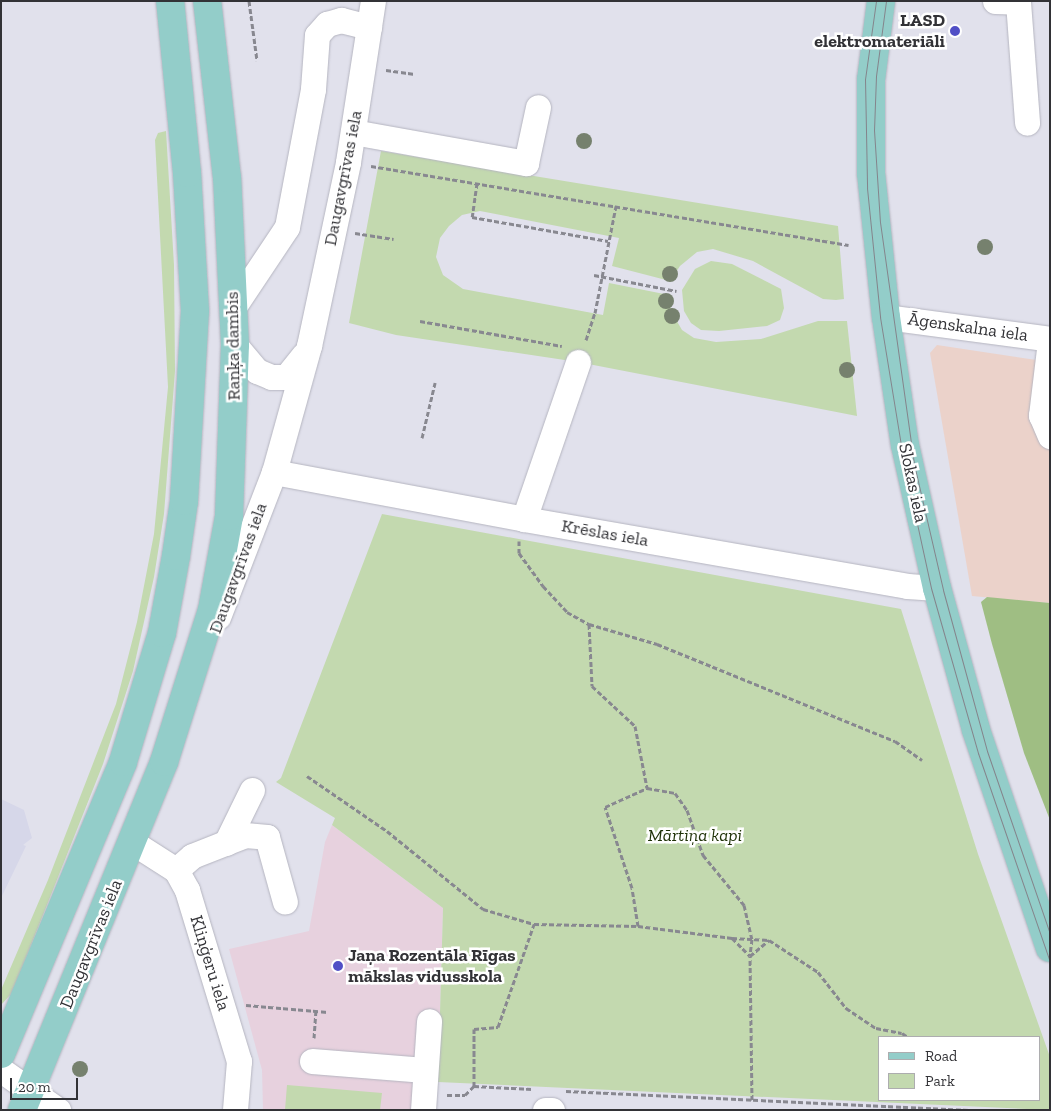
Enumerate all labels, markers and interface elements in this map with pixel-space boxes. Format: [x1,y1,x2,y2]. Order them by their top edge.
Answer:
place label: LASD elektromateriāli [814,10,945,52]
marker: LASD elektromateriāli [949,25,961,37]
street label: Daugavgrīvas iela [319,108,367,248]
street label: Raņķa dambis [221,291,245,401]
street label: Āgenskalna iela [907,308,1029,346]
street label: Slokas iela [894,441,932,525]
street label: Daugavgrīvas iela [204,500,272,636]
street label: Krēslas iela [560,515,650,551]
park label: Mārtiņa kapi [648,824,742,846]
street label: Daugavgrīvas iela [55,876,127,1012]
street label: Kliņģeru iela [185,913,235,1013]
place label: Jaņa Rozentāla Rīgas mākslas vidusskola [348,945,516,988]
marker: Jaņa Rozentāla Rīgas mākslas vidusskola [332,960,344,972]
legend [878,1036,1041,1101]
text: Road [925,1047,957,1065]
scale bar [12,1068,80,1100]
text: Park [925,1072,955,1090]
text: 20 m [18,1078,51,1096]

